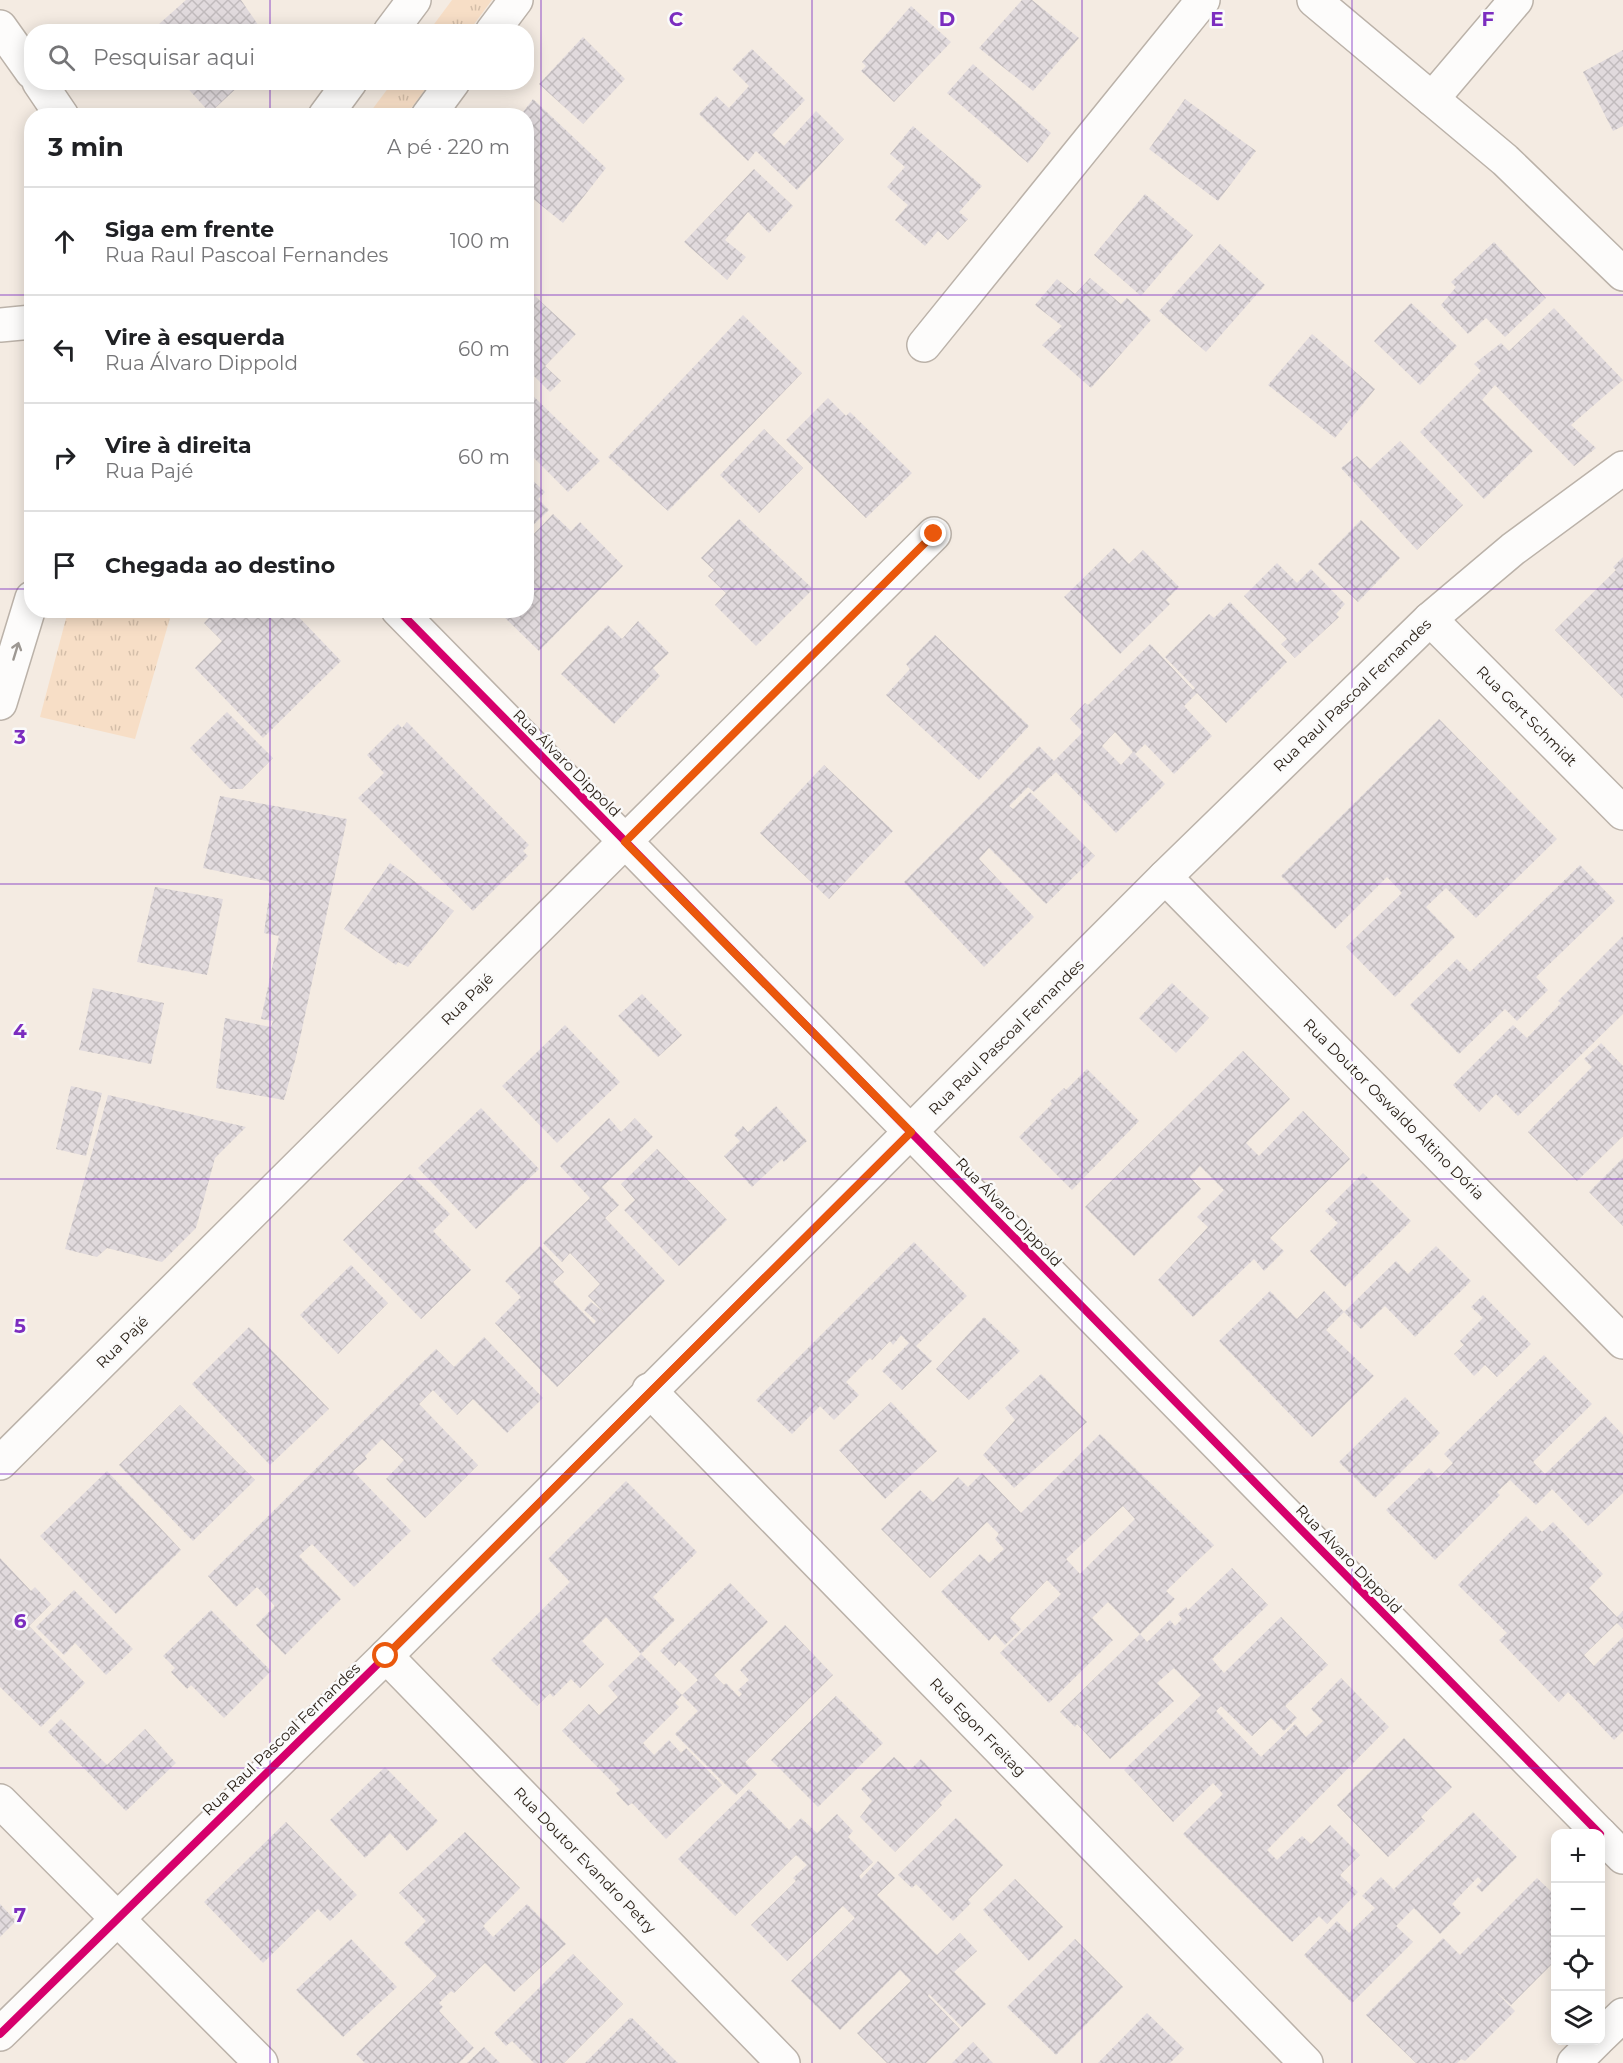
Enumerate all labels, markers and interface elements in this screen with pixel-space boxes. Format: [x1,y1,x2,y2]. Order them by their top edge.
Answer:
text: C [669,7,684,31]
text: D [939,7,955,31]
text: E [1210,7,1224,31]
text: F [1482,7,1495,31]
search box [24,24,534,90]
icon: search [45,41,78,74]
text: Pesquisar aqui [93,44,255,71]
text: 3 min [48,131,124,163]
text: A pé · 220 m [387,135,510,159]
text: Siga em frente [105,216,274,243]
icon: ahead [48,225,81,258]
text: 100 m [450,229,510,253]
text: Rua Raul Pascoal Fernandes [105,243,388,267]
text: Vire à esquerda [105,324,285,351]
icon: left [48,333,81,366]
text: 60 m [458,337,510,361]
text: Rua Álvaro Dippold [105,351,298,375]
text: Vire à direita [105,432,252,459]
icon: right [48,441,81,474]
text: 60 m [458,445,510,469]
text: Rua Pajé [105,459,193,483]
route end [920,520,946,546]
icon: arrive [48,549,81,582]
text: Chegada ao destino [105,552,335,579]
street label: Rua Raul Pascoal Fernandes [1269,614,1435,776]
one-way arrow [11,642,22,661]
street label: Rua Gert Schmidt [1473,662,1581,770]
street label: Rua Álvaro Dippold [509,705,625,821]
text: 3 [13,725,26,749]
street label: Rua Raul Pascoal Fernandes [924,955,1088,1119]
street label: Rua Pajé [437,969,497,1029]
street label: Rua Doutor Oswaldo Altino Dória [1299,1014,1489,1204]
text: 4 [13,1019,27,1043]
street label: Rua Álvaro Dippold [952,1153,1066,1271]
street label: Rua Pajé [92,1312,152,1372]
text: 5 [14,1314,26,1338]
street label: Rua Álvaro Dippold [1292,1500,1406,1618]
text: 6 [14,1609,27,1633]
route start [372,1642,398,1668]
street label: Rua Raul Pascoal Fernandes [198,1658,364,1820]
street label: Rua Egon Freitag [926,1673,1030,1781]
street label: Rua Doutor Evandro Petry [510,1783,661,1938]
map controls [1551,1829,1605,2045]
button: + [1551,1829,1605,1883]
button: − [1551,1883,1605,1937]
text: 7 [14,1903,26,1927]
button: locate [1551,1937,1605,1991]
button: layers [1551,1991,1605,2045]

